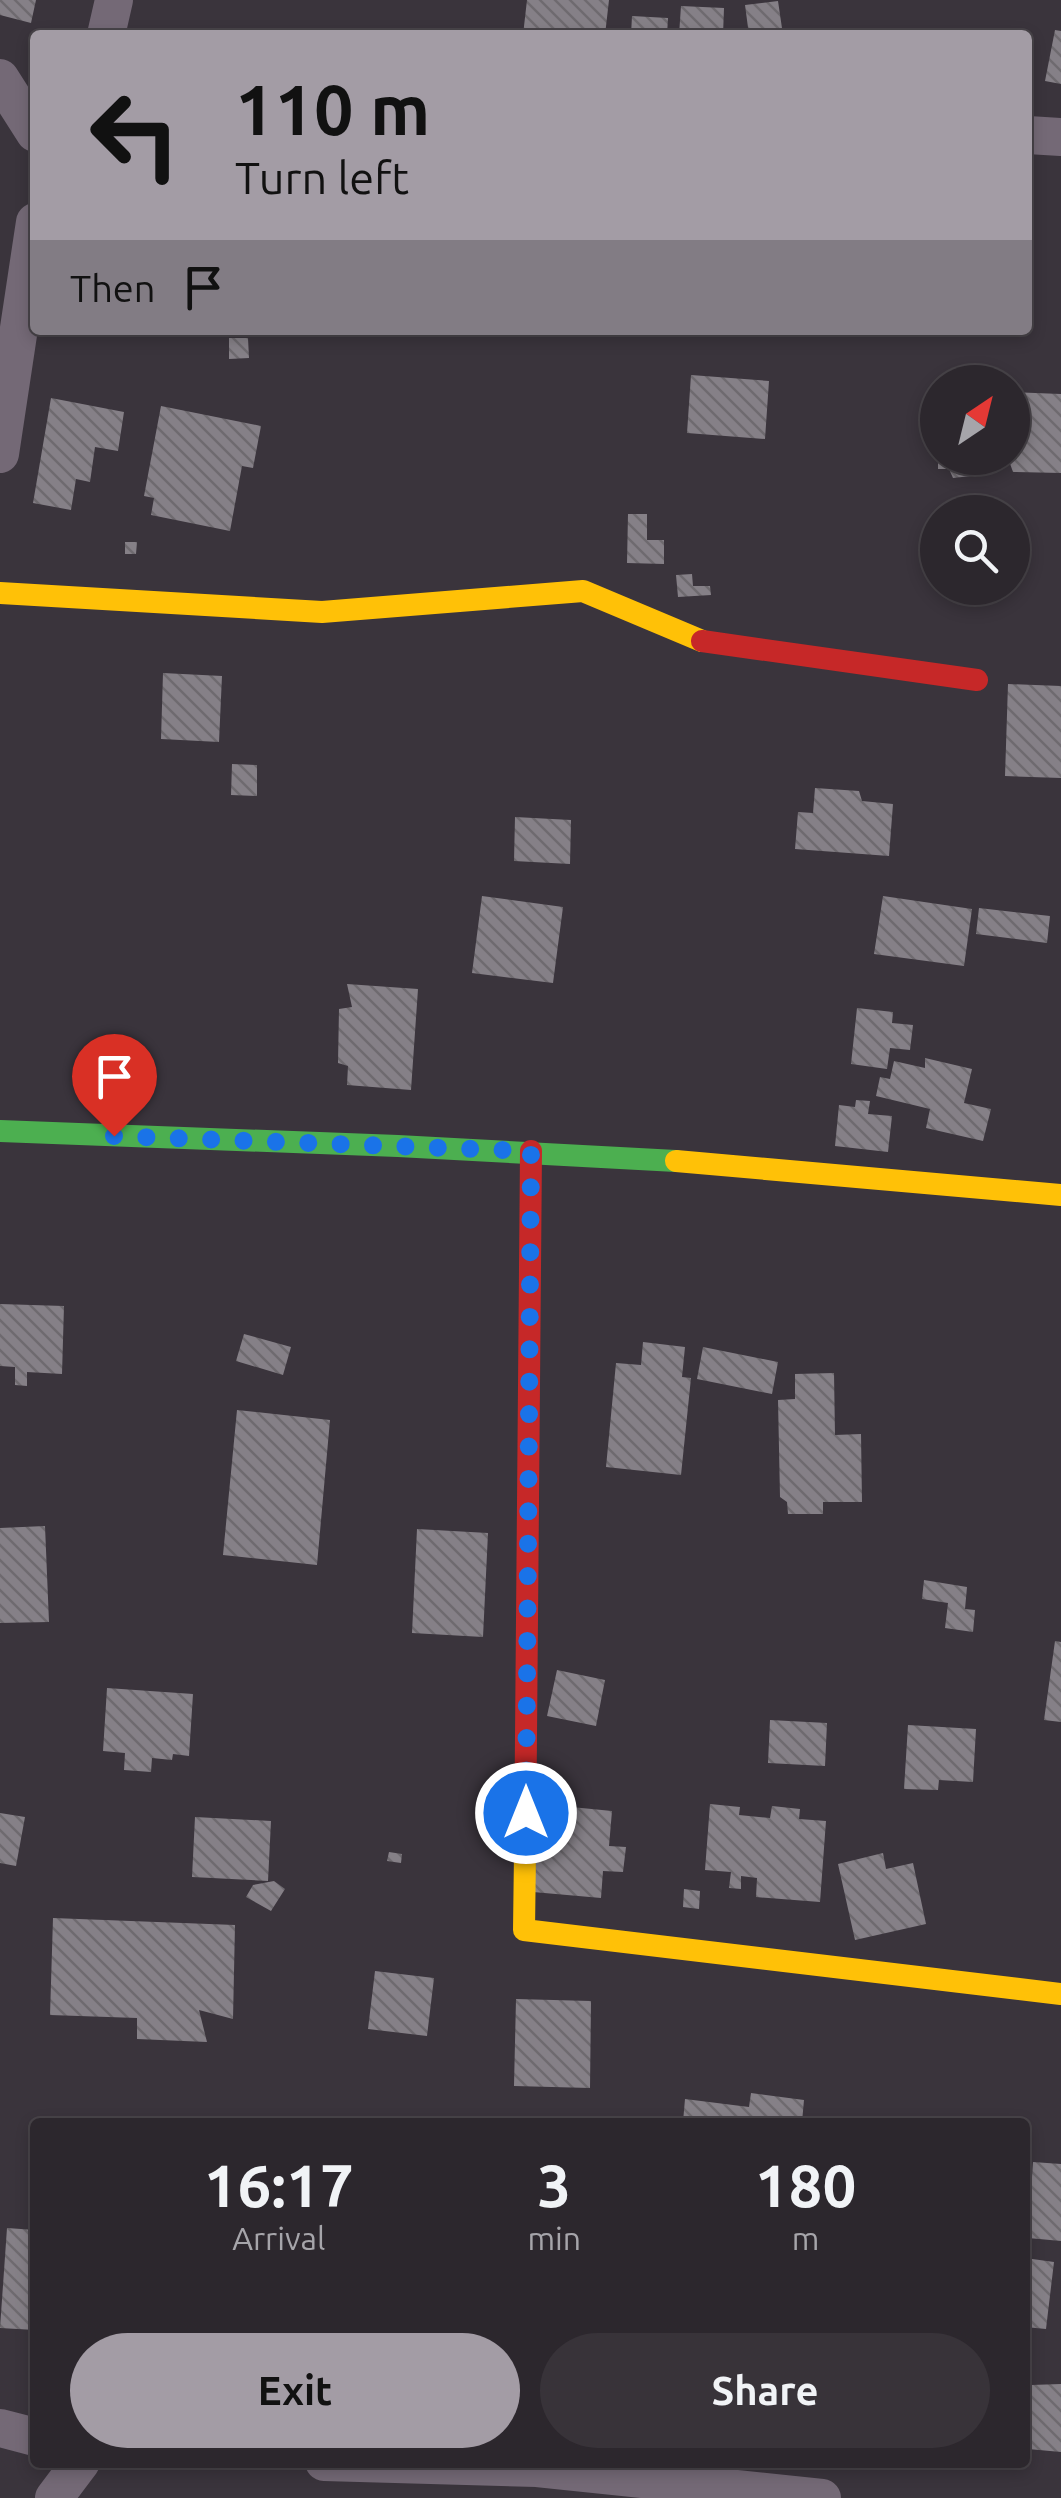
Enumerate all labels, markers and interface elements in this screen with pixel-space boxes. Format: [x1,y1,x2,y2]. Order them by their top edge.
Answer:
icon: left [70,70,200,200]
text: 110 m [235,70,430,148]
text: Turn left [235,152,409,203]
icon: arrive [176,260,231,315]
text: Then [70,267,156,309]
north arrow [920,365,1030,475]
map controls [920,365,1030,605]
button: search [920,495,1030,605]
pin [72,1034,157,1137]
icon: arrive [87,1049,142,1104]
position arrow [474,1761,578,1865]
text: 16:17 [204,2151,354,2218]
text: 3 [537,2151,571,2218]
text: 180 [755,2151,856,2218]
text: Arrival [232,2220,325,2256]
text: min [527,2220,581,2256]
text: m [792,2220,819,2256]
button: Exit [70,2333,520,2448]
button: Share [540,2333,990,2448]

